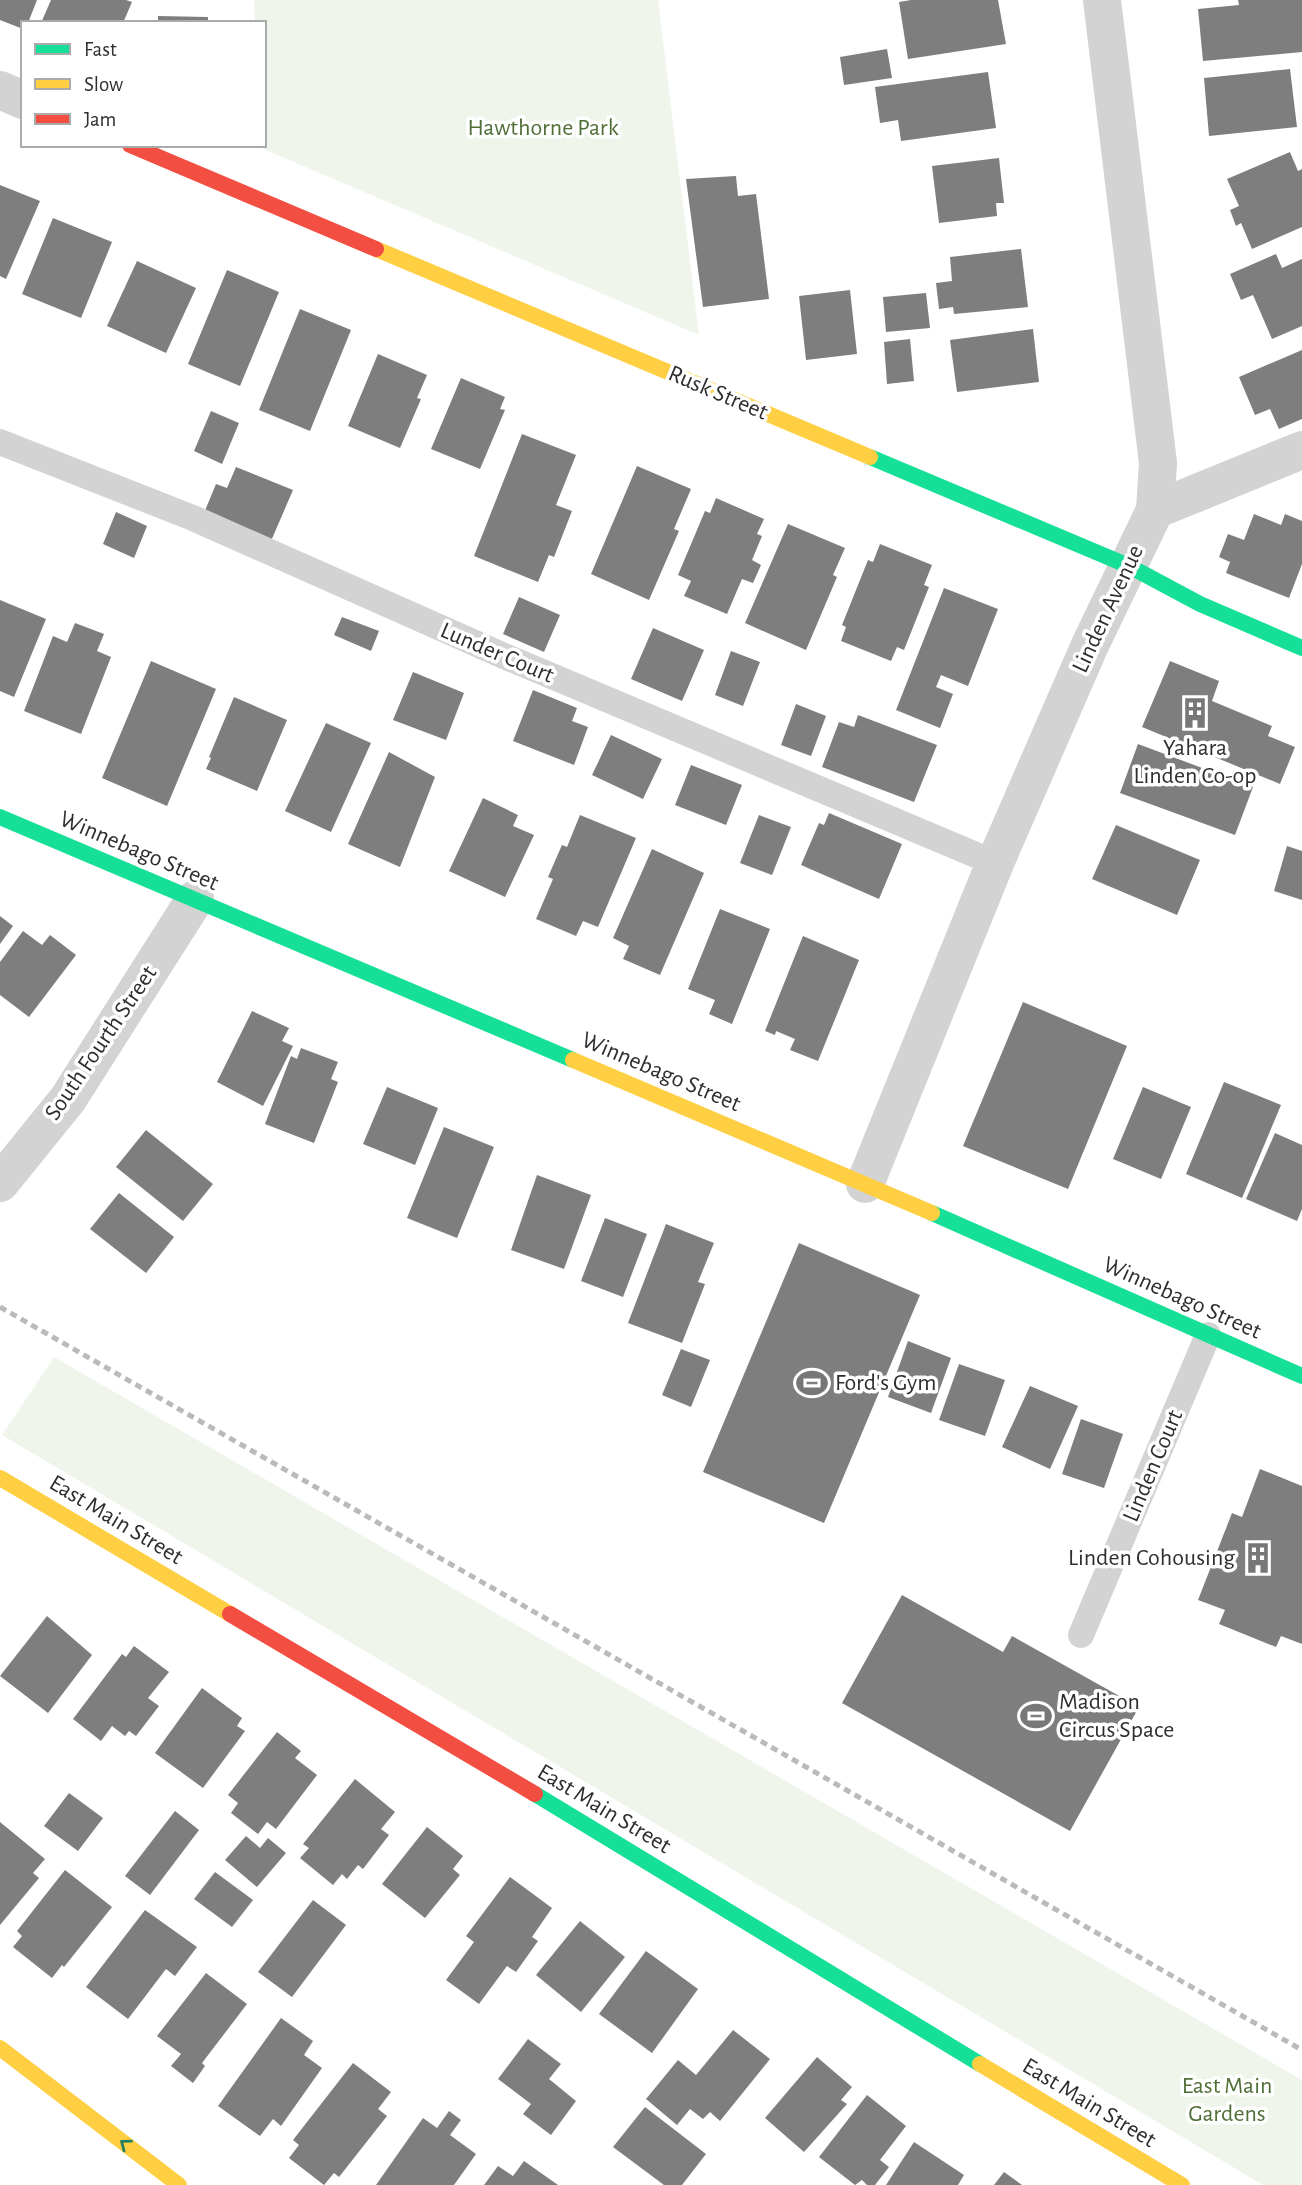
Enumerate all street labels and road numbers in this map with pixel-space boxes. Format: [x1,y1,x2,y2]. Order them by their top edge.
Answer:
street label: Rusk Street [665,361,771,425]
street label: Linden Avenue [1068,541,1148,677]
street label: Lunder Court [437,618,558,688]
street label: Winnebago Street [56,807,222,895]
street label: South Fourth Street [41,961,162,1125]
street label: Winnebago Street [578,1028,744,1116]
street label: Winnebago Street [1099,1252,1265,1344]
street label: Linden Court [1119,1406,1187,1526]
street label: East Main Street [45,1471,187,1569]
street label: East Main Street [533,1760,675,1858]
street label: East Main Street [1018,2054,1160,2152]

